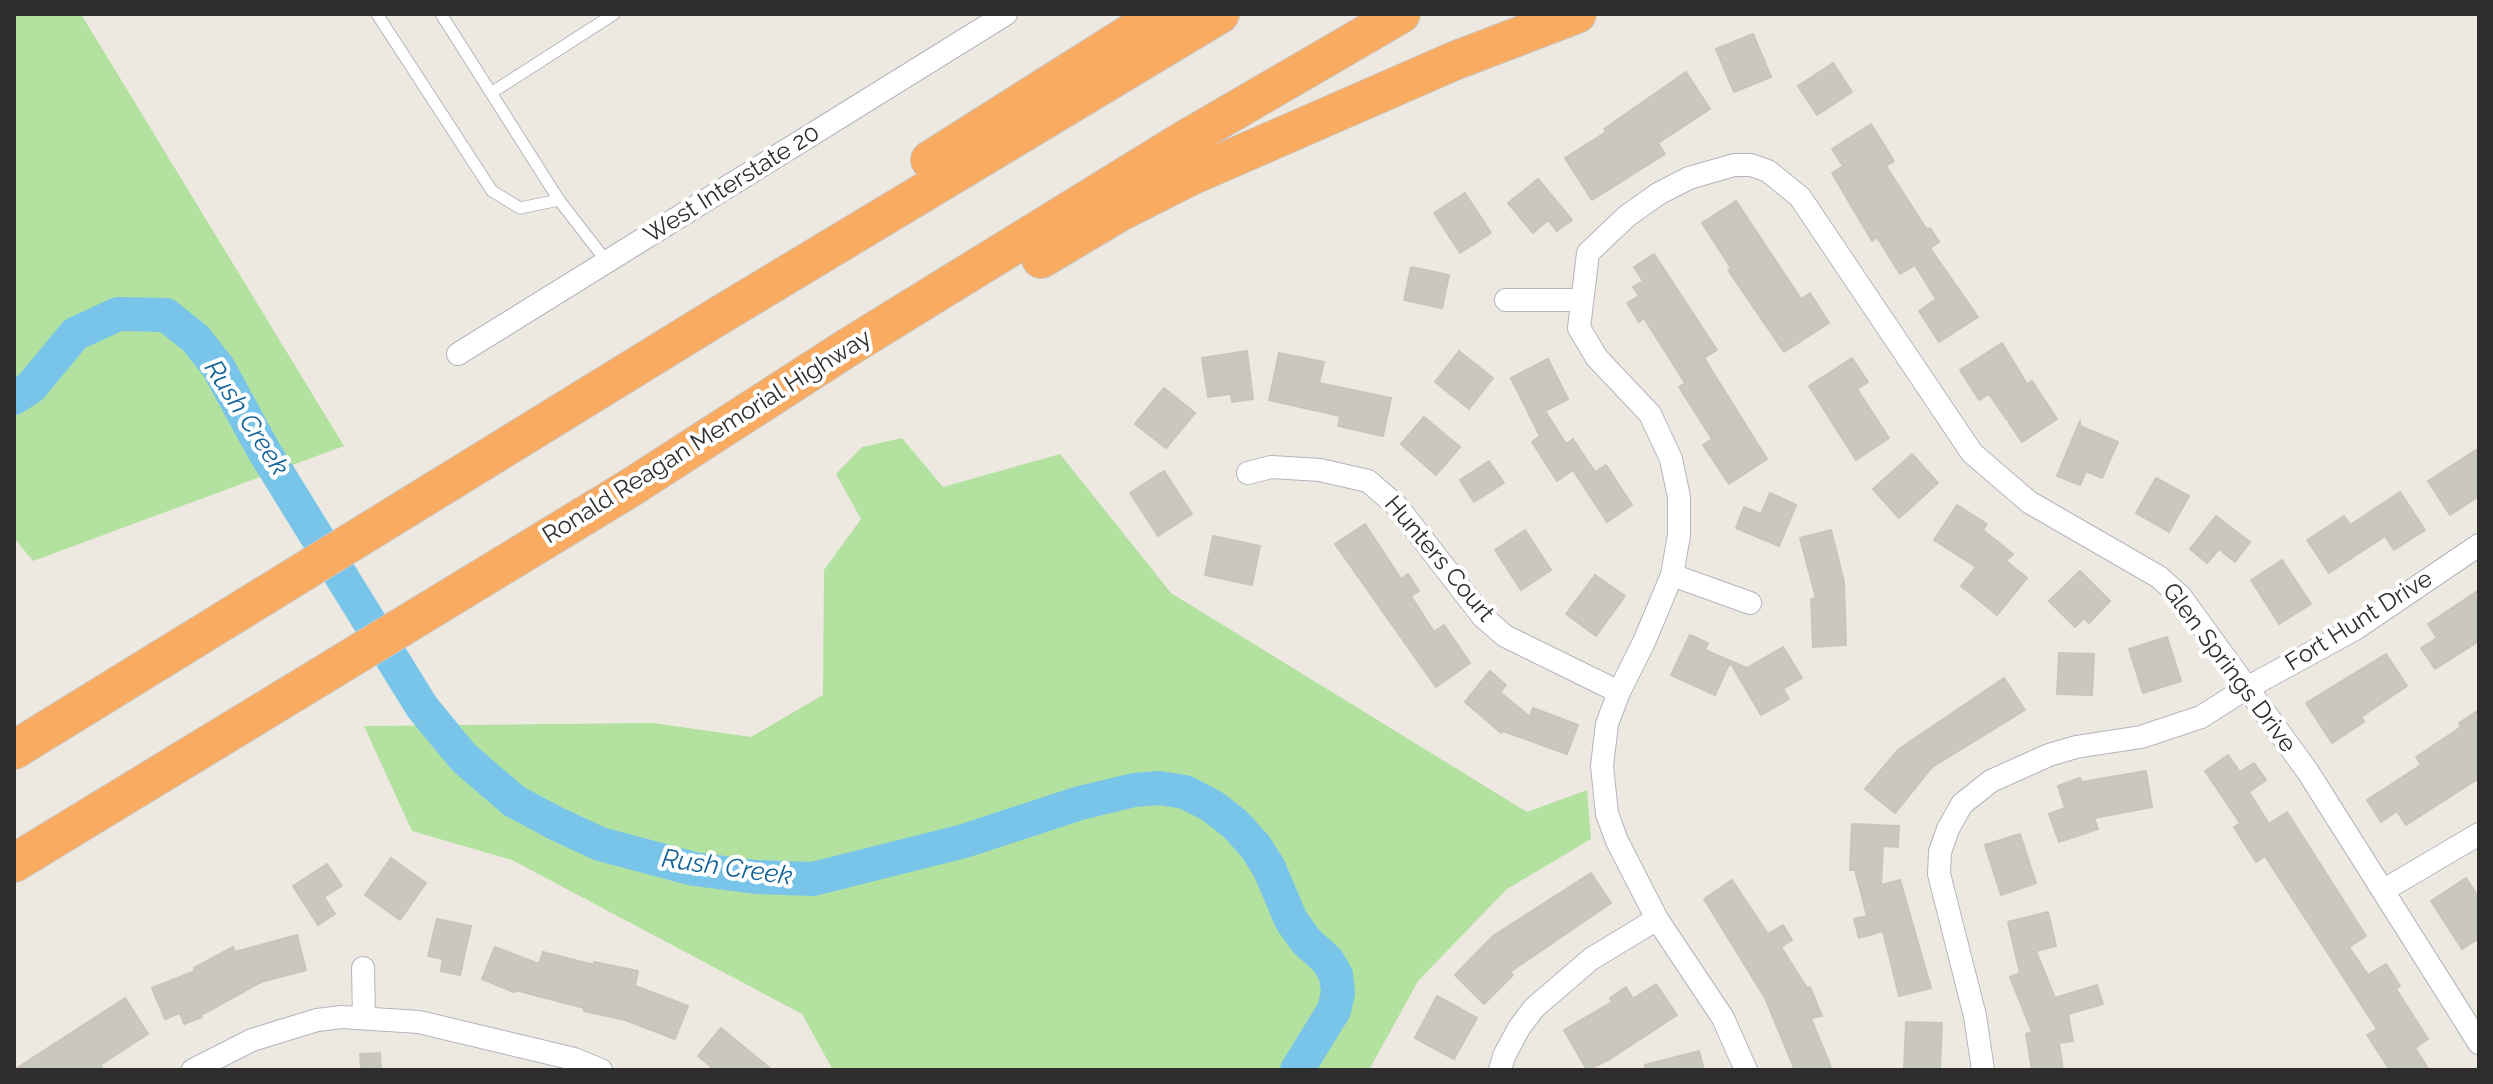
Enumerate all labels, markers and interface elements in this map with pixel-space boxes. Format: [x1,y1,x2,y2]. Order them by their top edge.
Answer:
street label: West Interstate 20 [639,118,825,250]
street label: Ronald Reagan Memorial Highway [538,324,876,550]
water label: Rush Creek [197,354,295,482]
street label: Hunters Court [1378,490,1500,628]
street label: Fort Hunt Drive [2280,564,2438,678]
street label: Glen Springs Drive [2156,578,2302,758]
water label: Rush Creek [660,843,794,893]

